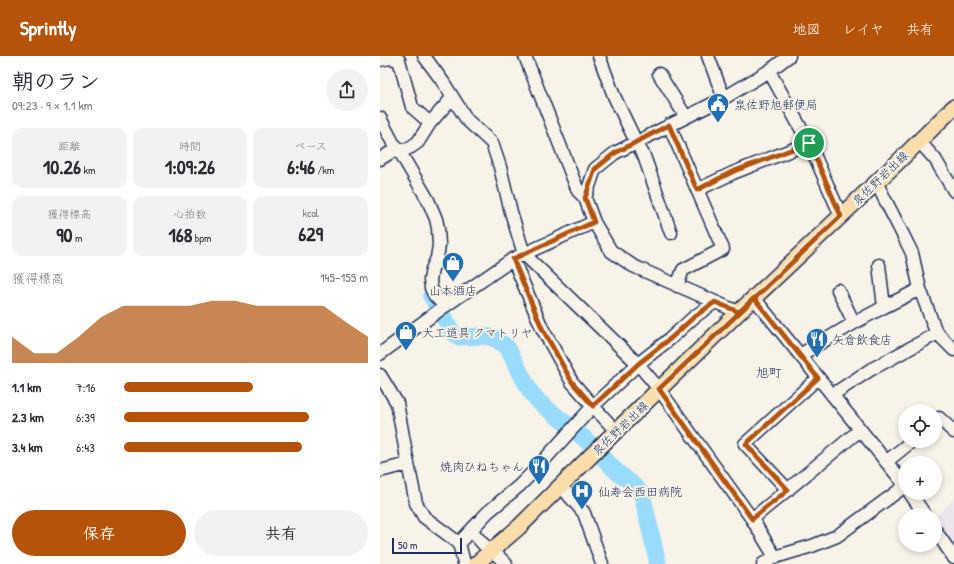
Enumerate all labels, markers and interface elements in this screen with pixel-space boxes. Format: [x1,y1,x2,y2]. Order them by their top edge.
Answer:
text: Sprintly [20,15,77,41]
text: 地図 [793,19,821,38]
text: レイヤ [843,19,884,38]
text: 共有 [906,19,934,38]
text: 朝のラン [12,66,100,96]
button: share [326,69,368,111]
public building icon: 泉佐野旭郵便局 [705,91,731,124]
text: 09:23 · 9 × 1.1 km [12,96,93,114]
place label: 泉佐野旭郵便局 [734,96,818,113]
pin [792,126,826,160]
icon: arrive [798,132,820,154]
text: 距離 [58,139,80,153]
text: 時間 [179,139,201,153]
text: ペース [294,139,327,153]
street label: 泉佐野岩出線 [848,147,912,209]
text: 10.26 [43,153,81,180]
text: 1:09:26 [165,153,215,180]
text: 6:46 [287,153,315,180]
text: km [81,163,96,177]
text: /km [315,163,334,177]
text: kcal [303,206,319,220]
text: 獲得標高 [47,207,91,221]
text: 心拍数 [173,207,206,221]
text: 629 [298,220,323,247]
text: 90 [56,221,72,248]
text: 168 [168,221,192,248]
text: m [72,231,82,245]
text: bpm [192,231,212,245]
shop icon: 山本酒店 [440,250,466,283]
text: 145–155 m [320,268,368,286]
text: 獲得標高 [12,269,64,287]
place label: 山本酒店 [429,282,477,299]
shop icon: 大工道具 クマトリヤ [393,319,419,352]
place label: 大工道具 クマトリヤ [422,324,533,341]
restaurant icon: 矢倉飲食店 [804,326,830,359]
place label: 矢倉飲食店 [832,331,892,348]
district label: 旭町 [756,363,782,381]
text: 1.1 km [12,378,41,396]
text: 7:16 [76,378,95,396]
street label: 泉佐野岩出線 [588,397,652,459]
map controls [898,404,942,552]
button: locate [898,404,942,448]
text: 2.3 km [12,408,44,426]
text: 6:39 [76,408,95,426]
text: 3.4 km [12,438,43,456]
text: 6:43 [76,438,95,456]
restaurant icon: 焼肉ひねちゃん [526,453,552,486]
button: + [898,456,942,500]
place label: 焼肉ひねちゃん [440,458,524,475]
hospital icon: 仙寿会西田病院 [569,478,595,511]
place label: 仙寿会西田病院 [598,483,682,500]
button: − [898,508,942,552]
button: 保存 [12,510,186,556]
button: 共有 [194,510,368,556]
scale bar [392,536,462,555]
text: 50 m [398,538,418,552]

